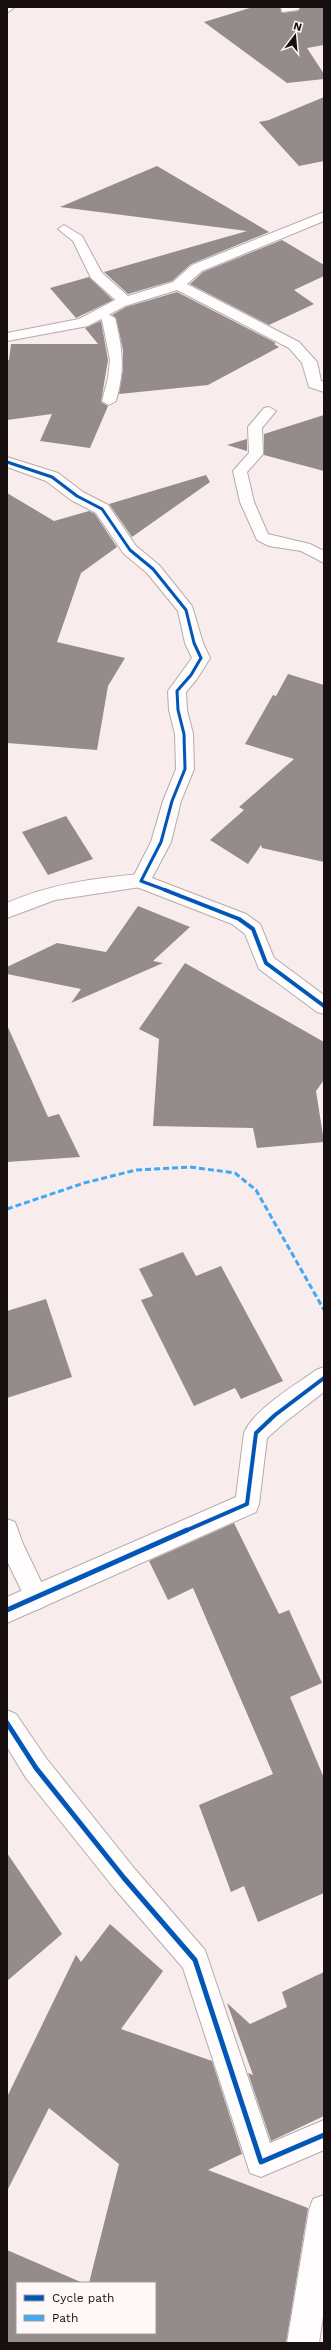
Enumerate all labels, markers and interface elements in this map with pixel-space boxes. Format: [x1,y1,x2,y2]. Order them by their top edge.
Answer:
north arrow [275,16,315,56]
text: N [292,19,303,34]
legend [16,2282,156,2334]
text: Cycle path [52,2291,114,2305]
text: Path [52,2311,78,2325]

